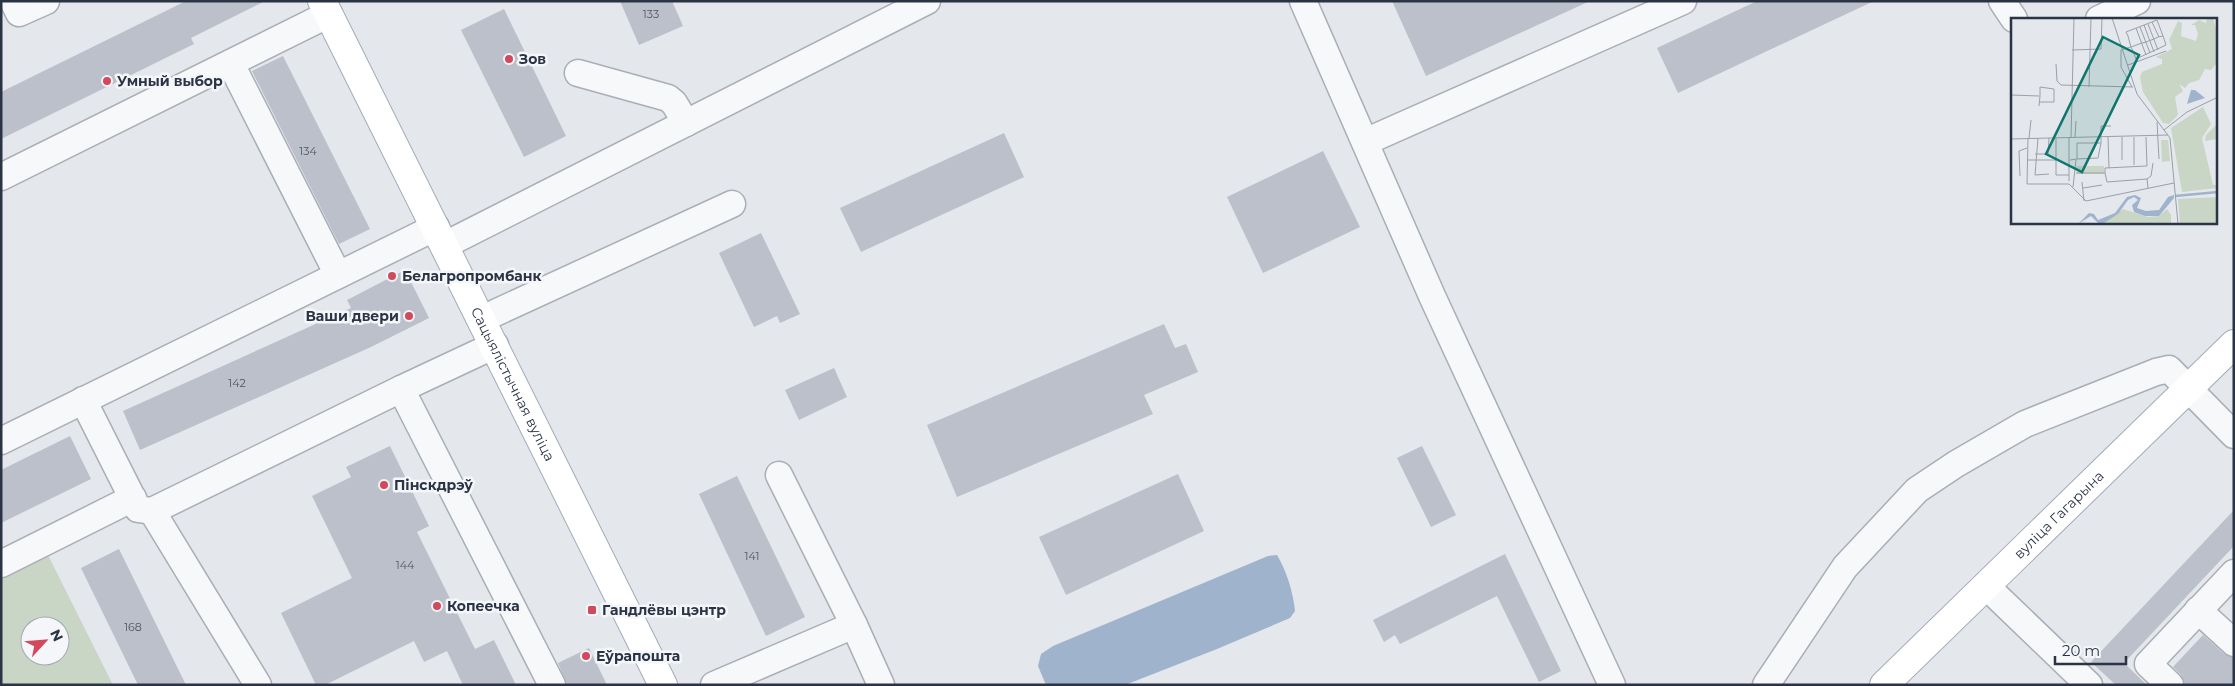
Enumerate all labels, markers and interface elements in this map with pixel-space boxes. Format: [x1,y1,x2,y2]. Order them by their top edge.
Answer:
house number: 133 [643,7,659,21]
inset map [2011,18,2218,224]
place label: Зов [518,50,546,68]
marker: Зов [503,53,515,65]
place label: Умный выбор [117,72,223,90]
marker: Умный выбор [101,75,113,87]
house number: 134 [299,144,317,158]
place label: Белагропромбанк [402,267,541,285]
marker: Белагропромбанк [386,270,398,282]
street label: Сацыялістычная вуліца [467,304,559,464]
place label: Ваши двери [305,307,399,325]
marker: Ваши двери [403,310,415,322]
house number: 142 [228,376,246,390]
street label: вуліца Гагарына [2010,467,2108,563]
place label: Пінскдрэў [394,476,473,494]
marker: Пінскдрэў [378,479,390,491]
house number: 141 [745,549,759,563]
house number: 144 [396,558,415,572]
place label: Копеечка [447,597,520,615]
marker: Копеечка [431,600,443,612]
place label: Гандлёвы цэнтр [602,601,726,619]
marker: Гандлёвы цэнтр [586,604,598,616]
north arrow [20,616,70,666]
house number: 168 [124,620,142,634]
text: N [46,626,67,644]
scale bar [2055,634,2126,666]
text: 20 m [2062,641,2100,660]
place label: Еўрапошта [596,647,680,665]
marker: Еўрапошта [580,650,592,662]

